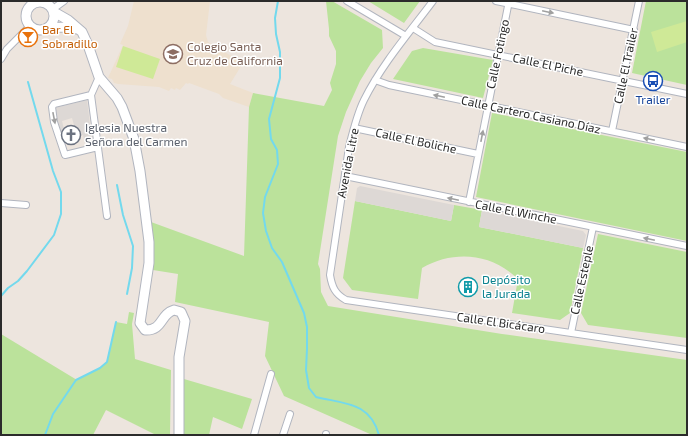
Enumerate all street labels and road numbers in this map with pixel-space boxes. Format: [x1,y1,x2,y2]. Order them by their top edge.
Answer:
street label: Calle Fotingo [483,18,511,90]
street label: Calle El Trailer [610,26,640,105]
street label: Calle El Piche [512,50,585,78]
street label: Calle Cartero Casiano Díaz [460,92,602,136]
street label: Calle El Boliche [374,125,458,155]
street label: Avenida Litre [333,127,361,199]
street label: Calle El Winche [474,196,558,226]
street label: Calle Esteple [567,244,595,316]
street label: Calle El Bicácaro [456,309,546,335]

